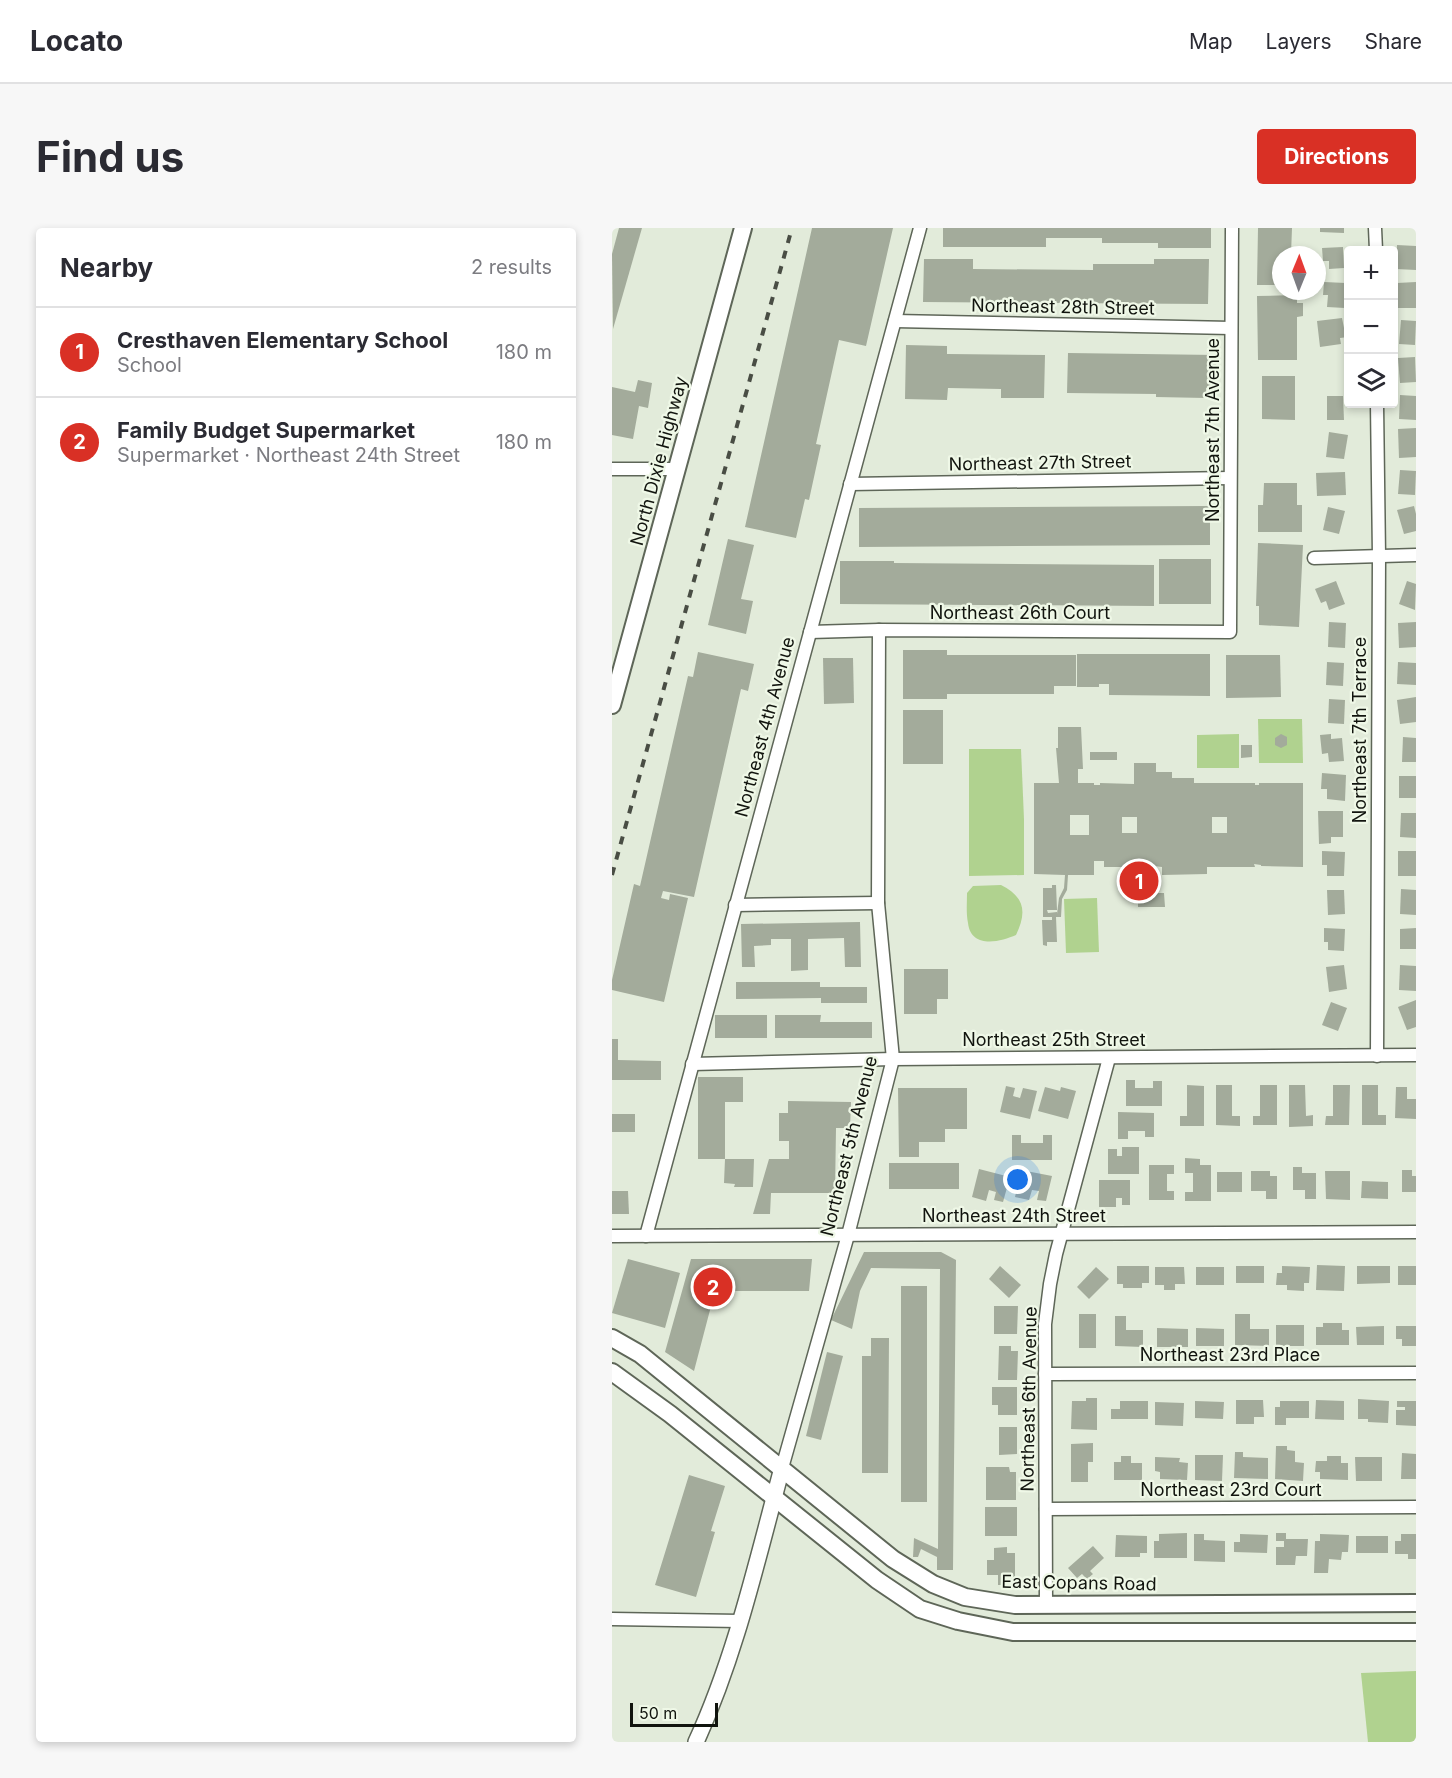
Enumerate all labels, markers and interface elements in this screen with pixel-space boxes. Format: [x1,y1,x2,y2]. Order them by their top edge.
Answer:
text: Locato [30,24,123,58]
text: Map [1189,29,1233,54]
text: Layers [1266,29,1332,54]
text: Share [1365,29,1422,54]
button: Directions [1257,129,1416,184]
text: Find us [36,131,184,182]
north arrow [1272,246,1326,300]
map controls [1344,246,1398,408]
button: + [1344,246,1398,300]
text: Nearby [60,252,153,283]
text: 2 results [471,255,552,279]
street label: Northeast 28th Street [971,294,1155,319]
button: − [1344,300,1398,354]
text: Cresthaven Elementary School [117,327,448,353]
street label: Northeast 7th Avenue [1202,338,1223,522]
text: 1 [75,340,84,364]
text: 180 m [496,340,552,364]
text: School [117,353,182,377]
button: layers [1344,354,1398,408]
street label: North Dixie Highway [626,374,691,548]
text: Family Budget Supermarket [117,417,415,443]
text: 2 [73,430,86,454]
text: 180 m [496,430,552,454]
text: Supermarket · Northeast 24th Street [117,443,460,467]
street label: Northeast 27th Street [948,450,1132,475]
street label: Northeast 26th Court [930,602,1110,623]
street label: Northeast 4th Avenue [730,635,799,819]
street label: Northeast 7th Terrace [1349,637,1370,823]
pin: 1 [1120,858,1158,904]
street label: Northeast 25th Street [962,1029,1146,1050]
street label: Northeast 5th Avenue [816,1054,881,1238]
your location [1003,1165,1032,1194]
street label: Northeast 24th Street [922,1205,1106,1226]
pin: 2 [694,1264,732,1310]
street label: Northeast 6th Avenue [1016,1306,1041,1492]
street label: Northeast 23rd Place [1140,1344,1320,1365]
street label: Northeast 23rd Court [1140,1479,1322,1500]
street label: East Copans Road [1001,1571,1157,1594]
scale bar [630,1700,718,1728]
text: 50 m [639,1703,677,1723]

